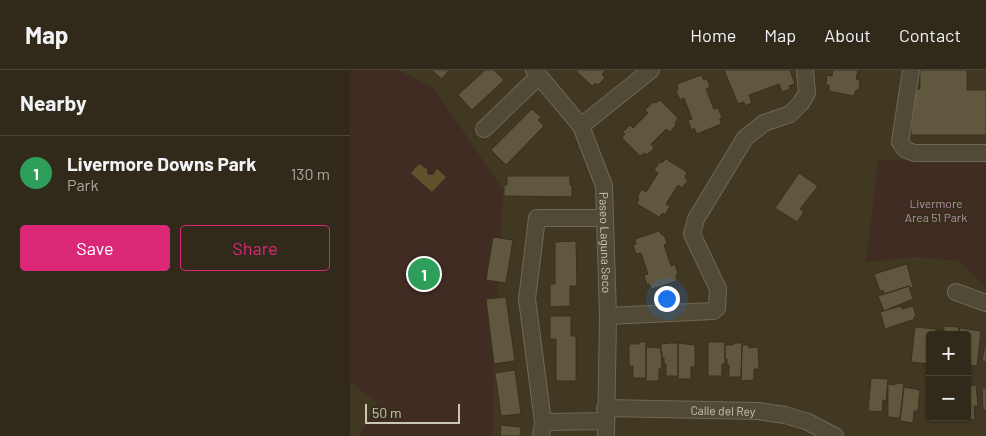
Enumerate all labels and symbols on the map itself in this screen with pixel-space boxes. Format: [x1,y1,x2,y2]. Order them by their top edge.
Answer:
street label: Paseo Laguna Seco [597,192,614,293]
park label: Livermore Area 51 Park [905,196,967,224]
pin: 1 [408,255,440,293]
your location [654,286,680,312]
scale bar [365,401,460,424]
street label: Calle del Rey [690,403,756,418]

